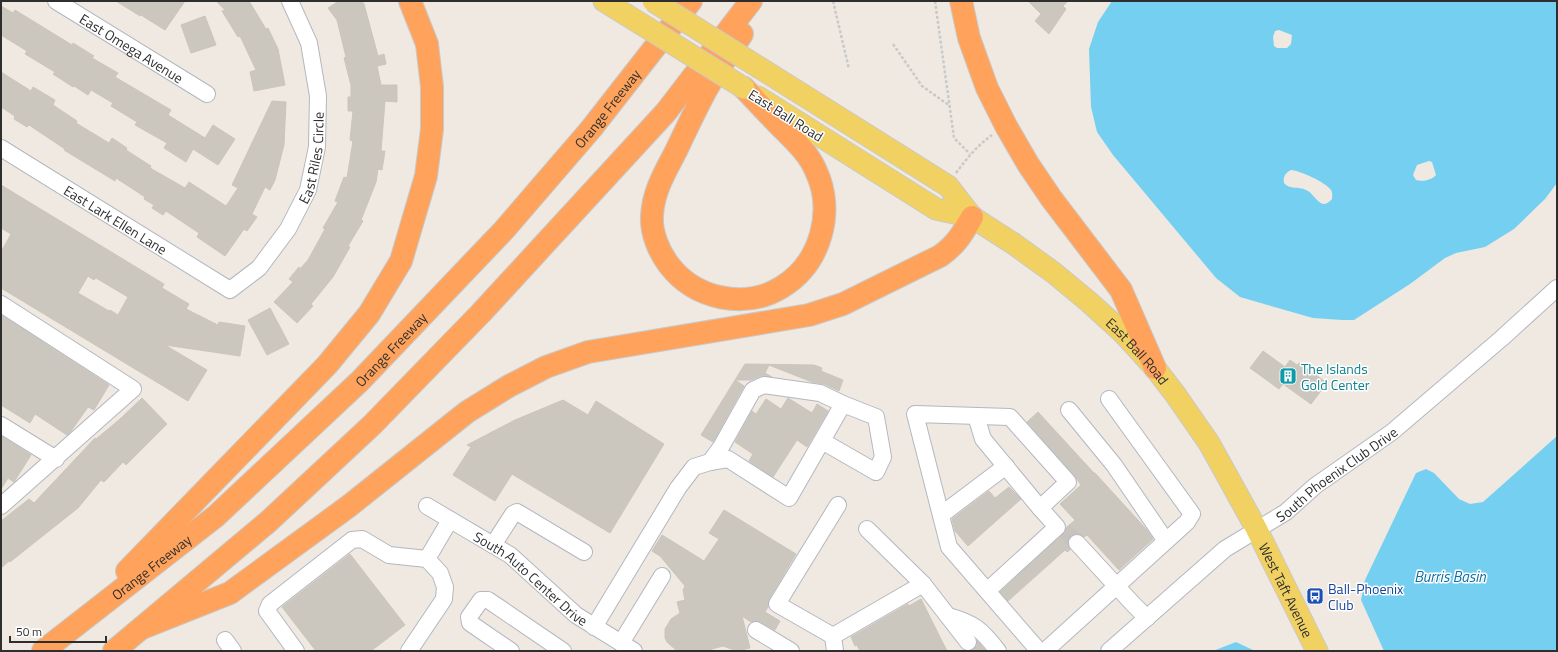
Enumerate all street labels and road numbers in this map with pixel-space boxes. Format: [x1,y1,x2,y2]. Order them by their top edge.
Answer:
street label: East Omega Avenue [76,8,188,88]
street label: Orange Freeway [569,64,645,152]
street label: East Ball Road [744,84,828,146]
street label: East Riles Circle [292,112,328,207]
street label: East Lark Ellen Lane [60,179,171,259]
street label: Orange Freeway [350,307,431,391]
street label: East Ball Road [1102,312,1174,389]
street label: South Phoenix Club Drive [1271,421,1402,527]
street label: South Auto Center Drive [470,525,592,630]
street label: Orange Freeway [107,529,196,605]
street label: West Taft Avenue [1254,539,1319,641]

